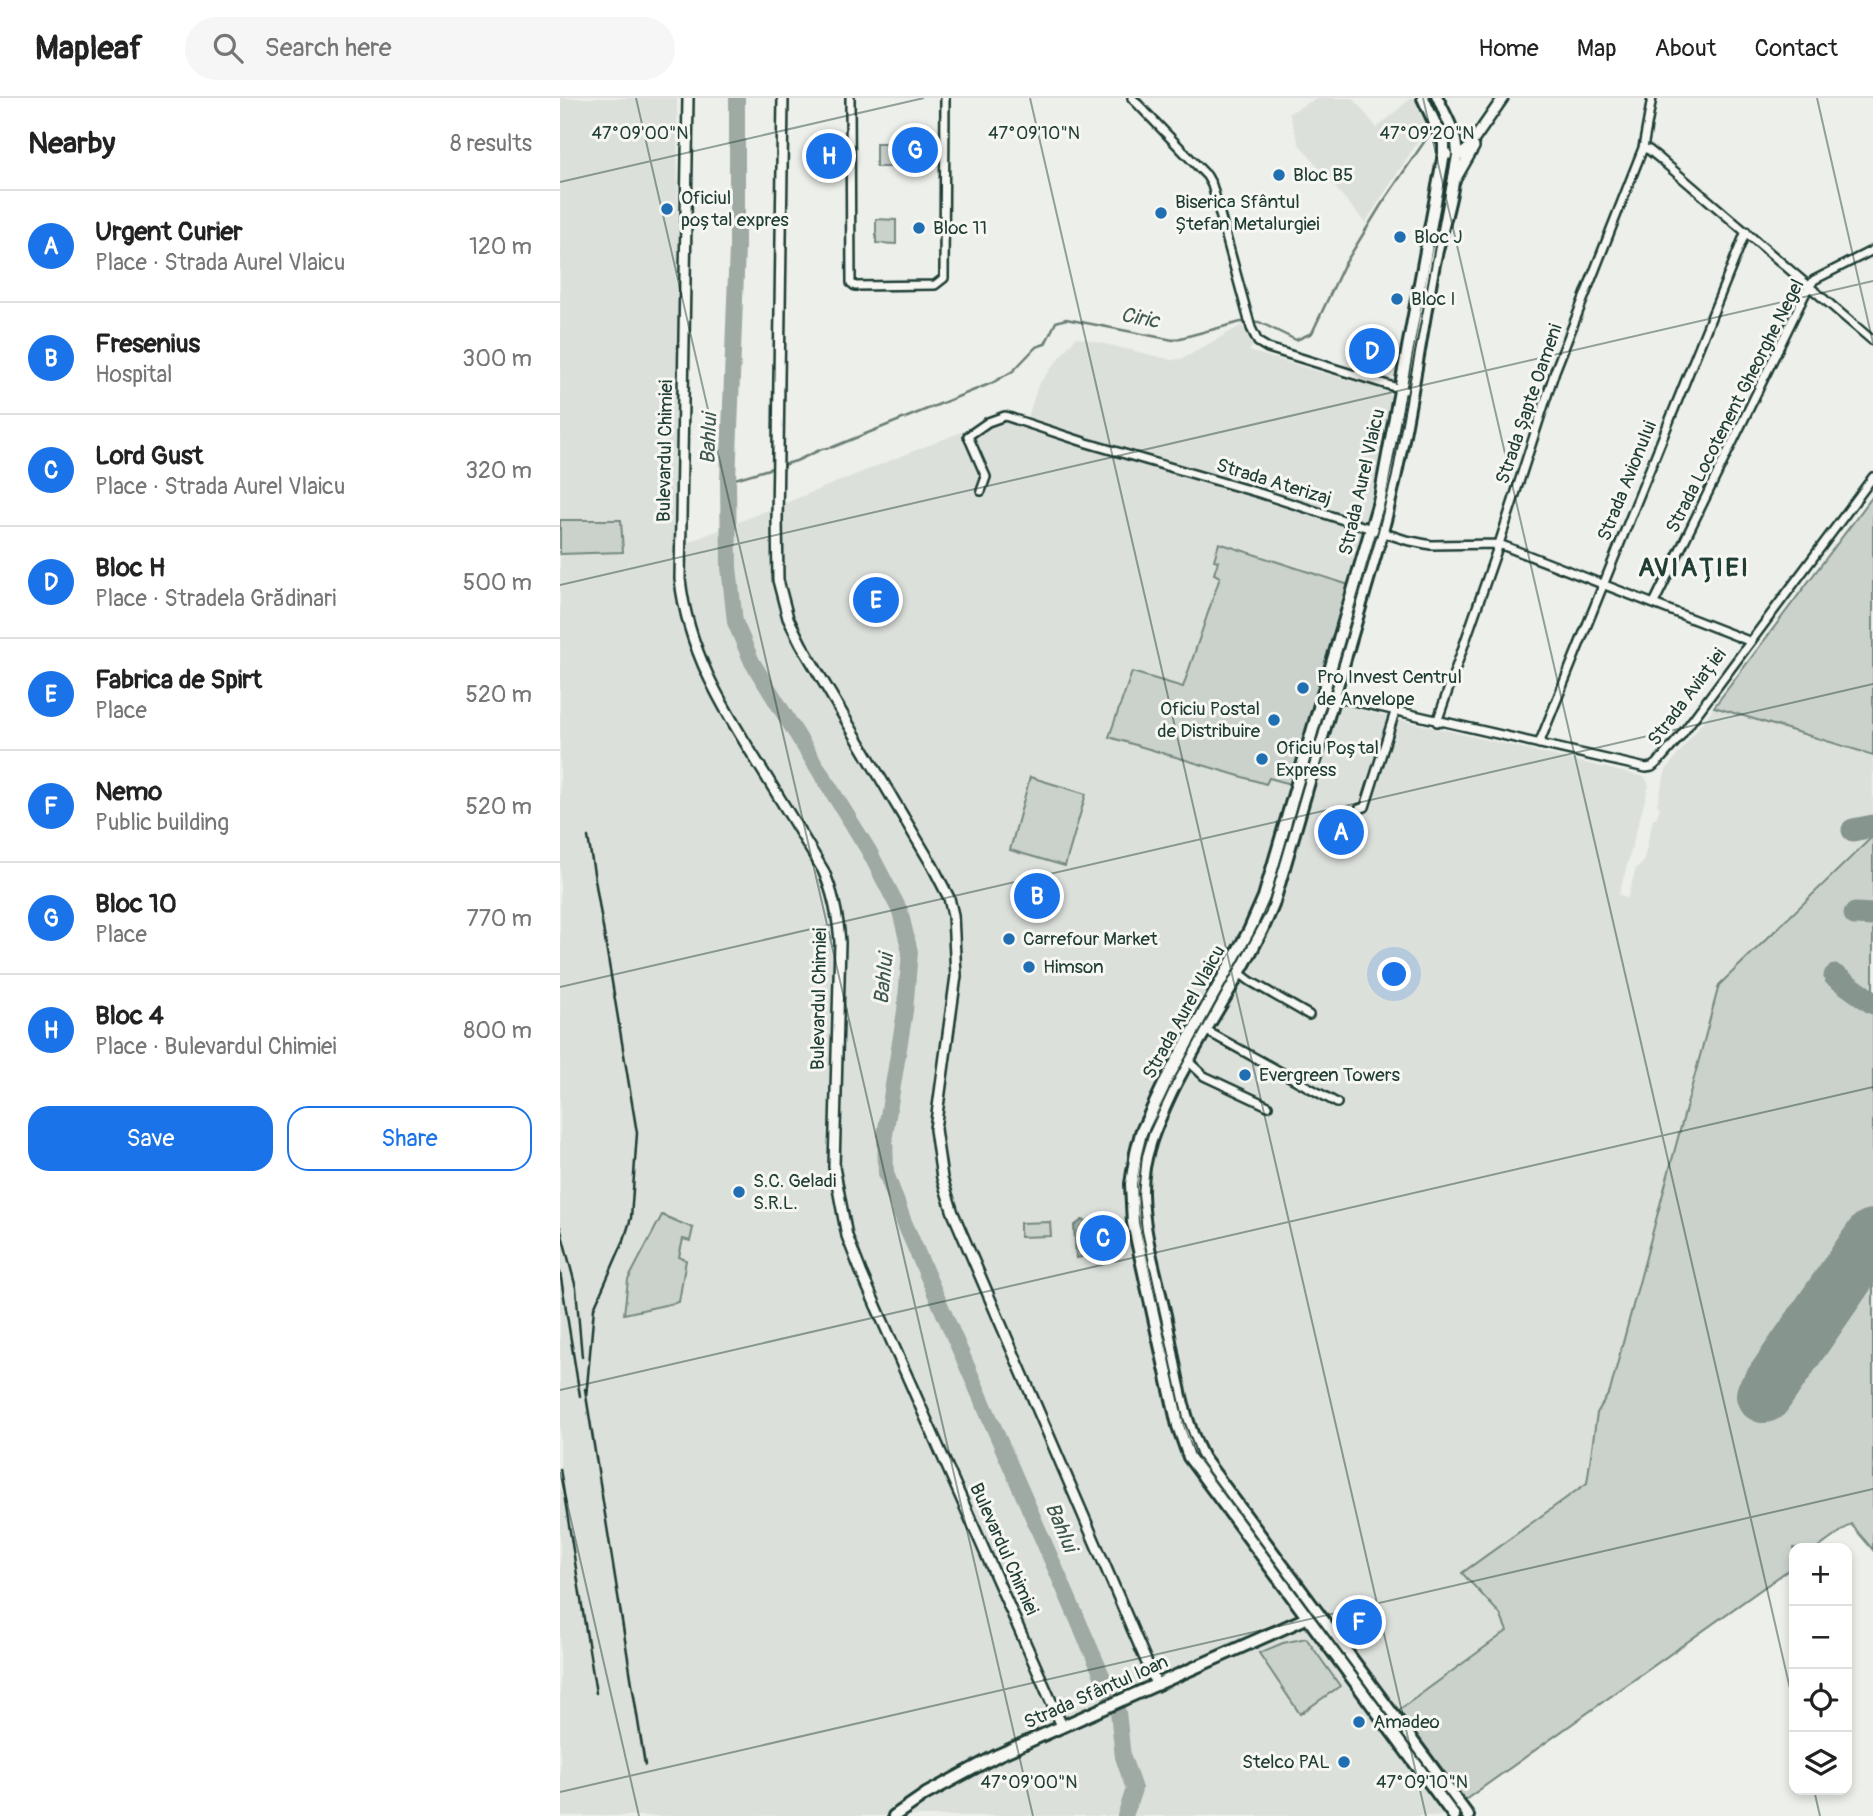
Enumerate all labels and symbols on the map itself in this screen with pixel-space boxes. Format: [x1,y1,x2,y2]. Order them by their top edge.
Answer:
text: 47°09'00"N [591,122,689,145]
text: 47°09'10"N [988,122,1080,145]
text: 47°09'20"N [1380,122,1474,145]
pin: G [892,124,938,176]
pin: H [806,130,852,182]
place label: Bloc B5 [1293,163,1353,187]
marker: Bloc B5 [1271,167,1287,183]
place label: Oficiul poștal expres [681,186,789,232]
place label: Biserica Sfântul Ștefan Metalurgiei [1175,190,1320,236]
marker: Oficiul poștal expres [659,201,675,217]
marker: Biserica Sfântul Ștefan Metalurgiei [1153,205,1169,221]
place label: Bloc 11 [933,216,987,240]
marker: Bloc 11 [911,220,927,236]
place label: Bloc J [1414,225,1462,249]
marker: Bloc J [1392,229,1408,245]
street label: Strada Locotenent Gheorghe Negel [1660,275,1810,537]
place label: Bloc I [1411,287,1456,311]
marker: Bloc I [1389,291,1405,307]
water label: Ciric [1118,301,1163,335]
street label: Strada Șapte Oameni [1490,321,1568,487]
pin: D [1349,325,1395,377]
street label: Bulevardul Chimiei [652,380,678,522]
street label: Strada Aurel Vlaicu [1333,406,1391,558]
water label: Bahlui [695,410,723,465]
street label: Strada Avionului [1592,417,1662,545]
street label: Strada Aterizaj [1213,453,1335,511]
district label: AVIAȚIEI [1638,552,1750,584]
pin: E [853,574,899,626]
street label: Strada Aviației [1642,643,1732,751]
place label: Pro Invest Centrul de Anvelope [1317,665,1462,711]
marker: Pro Invest Centrul de Anvelope [1295,680,1311,696]
place label: Oficiu Postal de Distribuire [1157,697,1261,743]
marker: Oficiu Postal de Distribuire [1266,712,1282,728]
place label: Oficiu Poștal Express [1276,736,1379,782]
marker: Oficiu Poștal Express [1254,751,1270,767]
pin: A [1318,806,1364,858]
pin: B [1014,870,1060,922]
place label: Carrefour Market [1023,927,1158,951]
street label: Bulevardul Chimiei [806,928,832,1070]
marker: Carrefour Market [1001,931,1017,947]
street label: Strada Aurel Vlaicu [1137,941,1231,1083]
water label: Bahlui [868,949,900,1006]
place label: Himson [1043,955,1104,979]
your location [1377,957,1411,991]
marker: Himson [1021,959,1037,975]
place label: Evergreen Towers [1259,1063,1400,1087]
marker: Evergreen Towers [1237,1067,1253,1083]
place label: S.C. Geladi S.R.L. [753,1169,836,1215]
marker: S.C. Geladi S.R.L. [731,1184,747,1200]
pin: C [1080,1212,1126,1264]
street label: Bulevardul Chimiei [964,1479,1044,1619]
water label: Bahlui [1039,1498,1085,1559]
pin: F [1336,1596,1382,1648]
street label: Strada Sfântul Ioan [1020,1649,1172,1735]
place label: Amadeo [1373,1710,1440,1734]
marker: Amadeo [1351,1714,1367,1730]
place label: Stelco PAL [1242,1750,1330,1774]
marker: Stelco PAL [1336,1754,1352,1770]
text: 47°09'00"N [980,1771,1078,1794]
text: 47°09'10"N [1376,1771,1468,1794]

